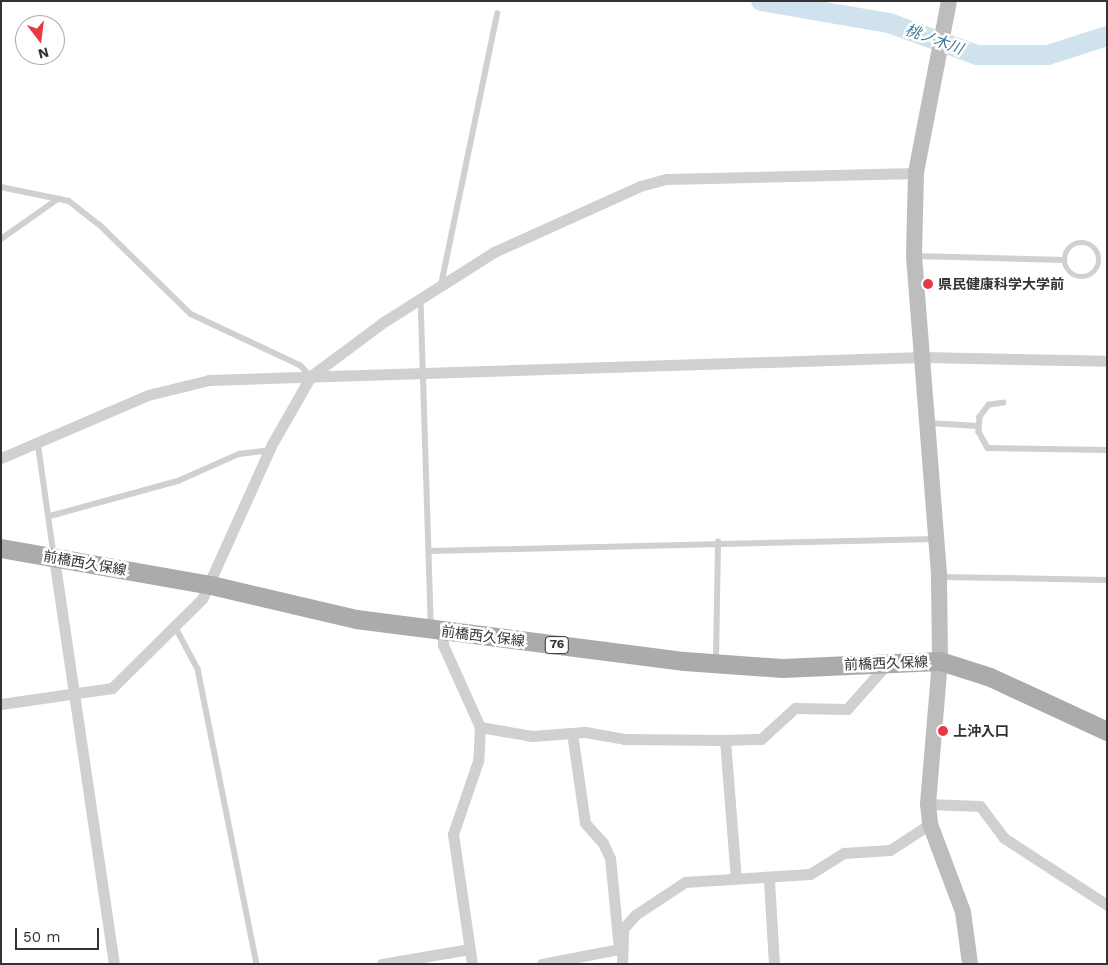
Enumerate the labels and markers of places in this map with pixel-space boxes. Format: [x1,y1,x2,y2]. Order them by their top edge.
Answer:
place label: 県民健康科学大学前 [938,276,1064,292]
marker: 県民健康科学大学前 [922,278,934,290]
place label: 上沖入口 [953,723,1009,739]
marker: 上沖入口 [937,725,949,737]

